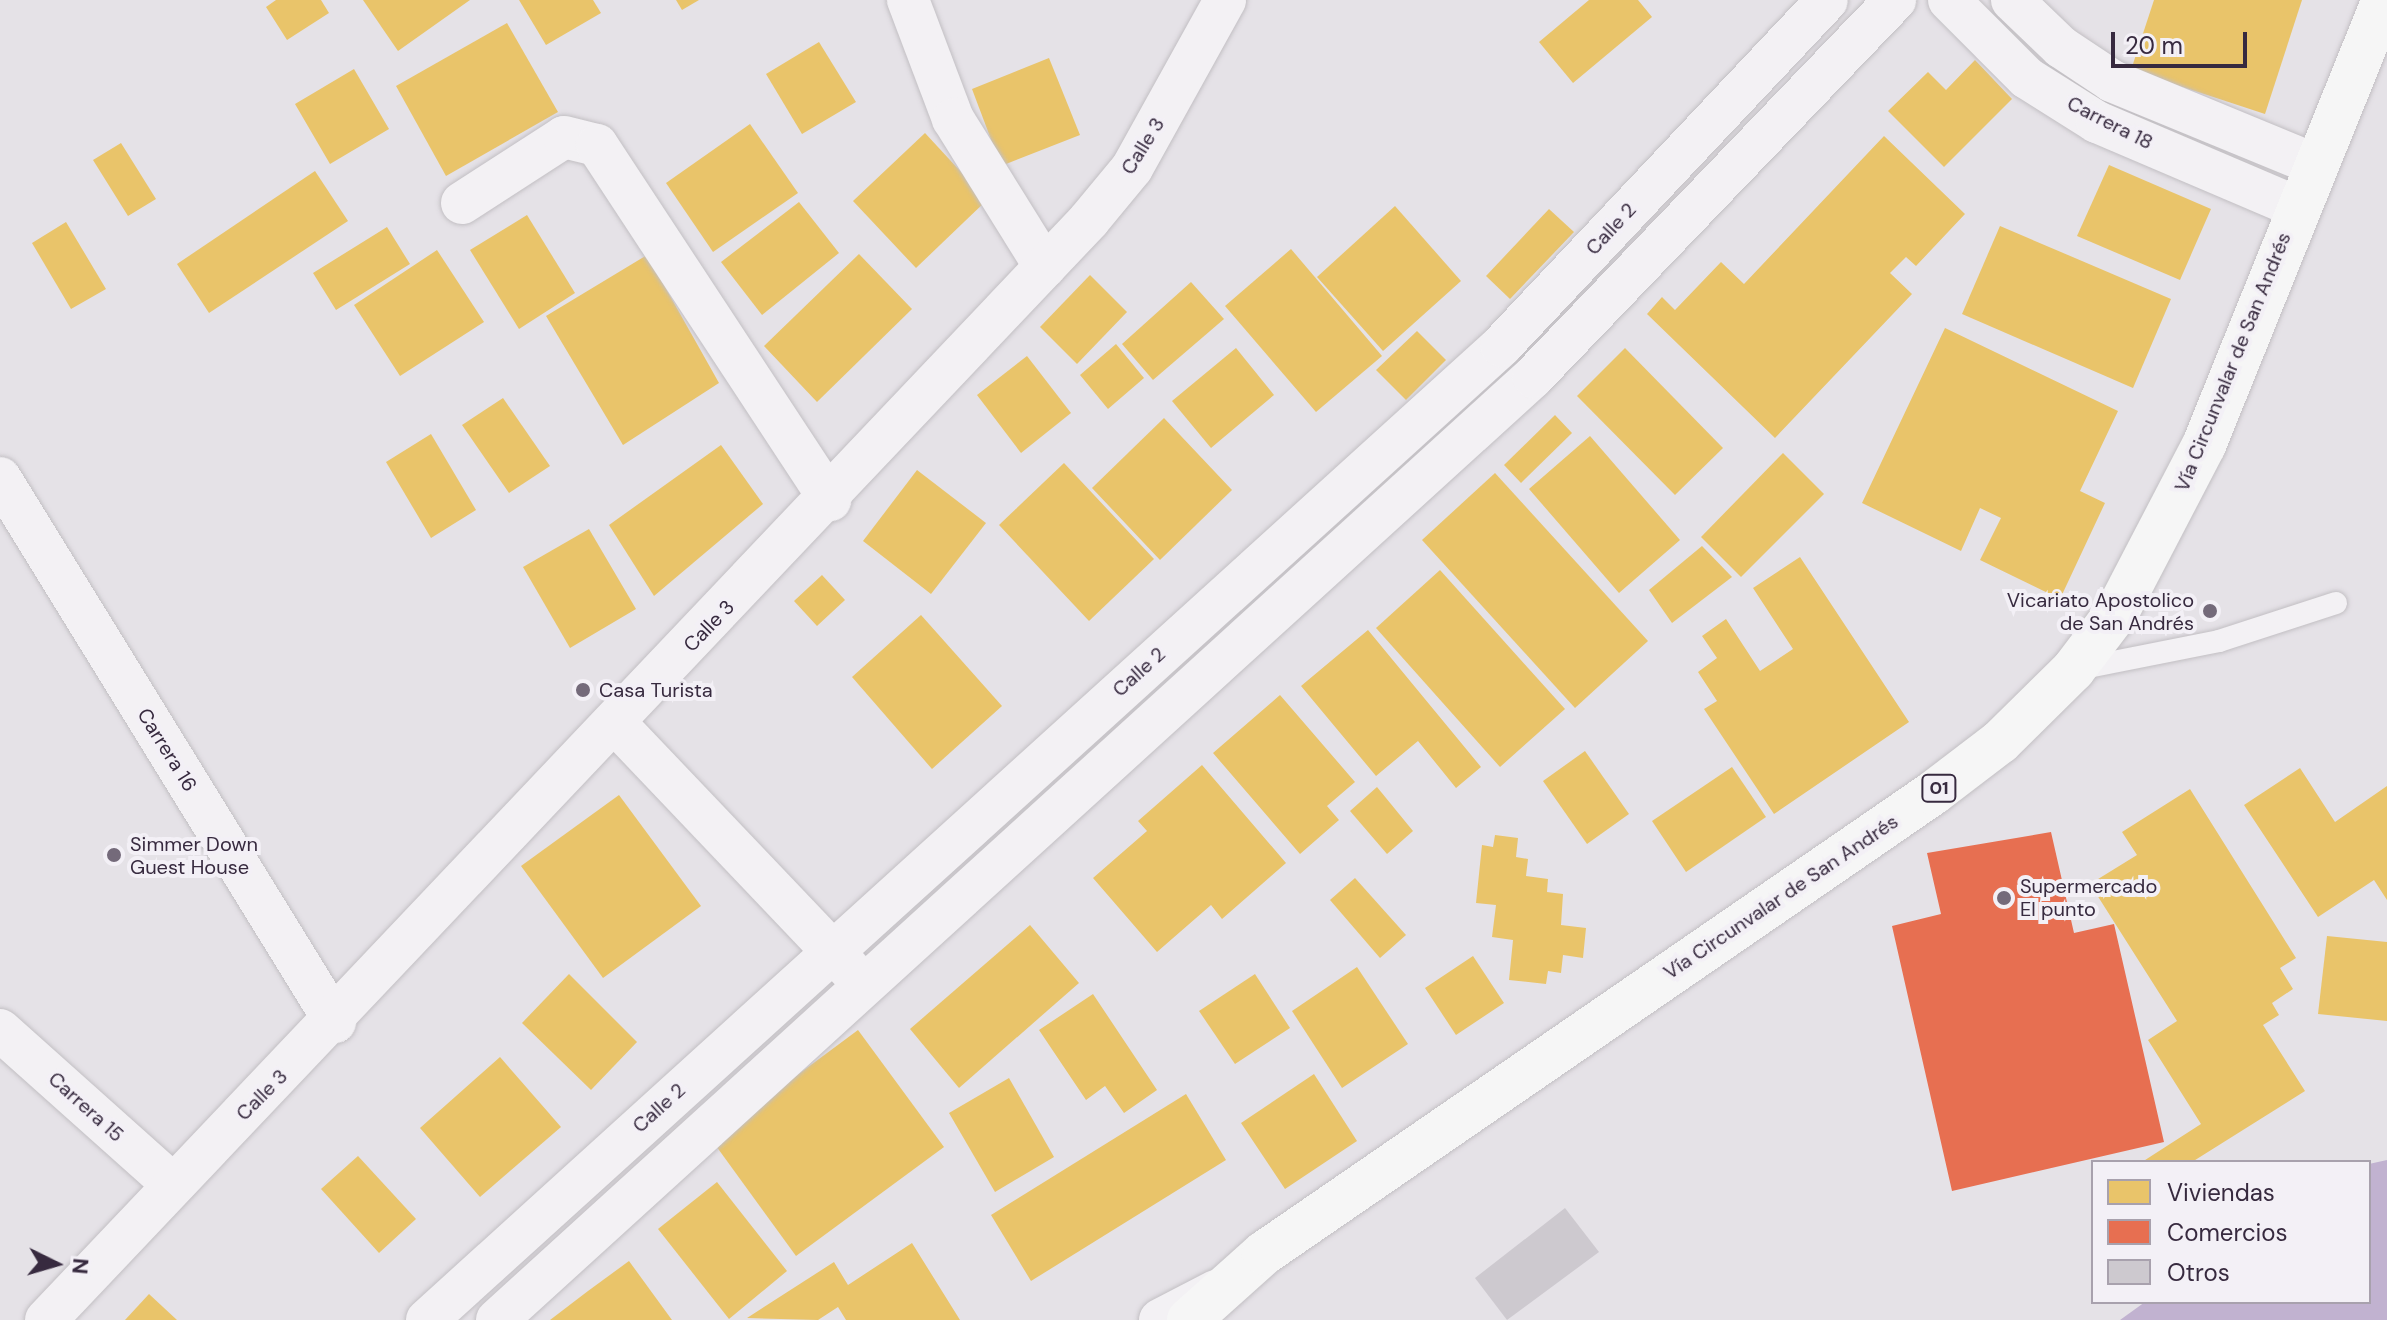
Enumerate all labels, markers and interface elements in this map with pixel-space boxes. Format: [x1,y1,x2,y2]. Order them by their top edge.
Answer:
scale bar [2115,16,2251,66]
text: 20 m [2125,30,2183,61]
street label: Carrera 18 [2063,91,2157,155]
street label: Calle 3 [1116,113,1170,179]
street label: Calle 2 [1581,198,1641,260]
street label: Vía Circunvalar de San Andrés [2170,229,2296,495]
place label: Vicariato Apostolico de San Andrés [2007,588,2194,635]
street label: Calle 3 [679,595,739,657]
marker: Vicariato Apostolico de San Andrés [2201,602,2219,620]
street label: Calle 2 [1108,642,1170,702]
place label: Casa Turista [599,678,713,702]
marker: Casa Turista [574,681,592,699]
street label: Carrera 16 [132,704,202,796]
road number: 01 [1921,774,1957,802]
street label: Vía Circunvalar de San Andrés [1659,809,1903,985]
place label: Simmer Down Guest House [130,832,258,879]
marker: Simmer Down Guest House [105,846,123,864]
place label: Supermercado El punto [2020,874,2157,921]
marker: Supermercado El punto [1995,889,2013,907]
street label: Calle 3 [231,1064,293,1126]
street label: Carrera 15 [43,1067,129,1147]
street label: Calle 2 [628,1078,690,1138]
legend [2091,1160,2371,1304]
text: Viviendas [2167,1177,2275,1208]
text: Comercios [2167,1217,2288,1248]
north arrow [16,1224,96,1304]
text: N [65,1257,96,1275]
text: Otros [2167,1257,2230,1288]

